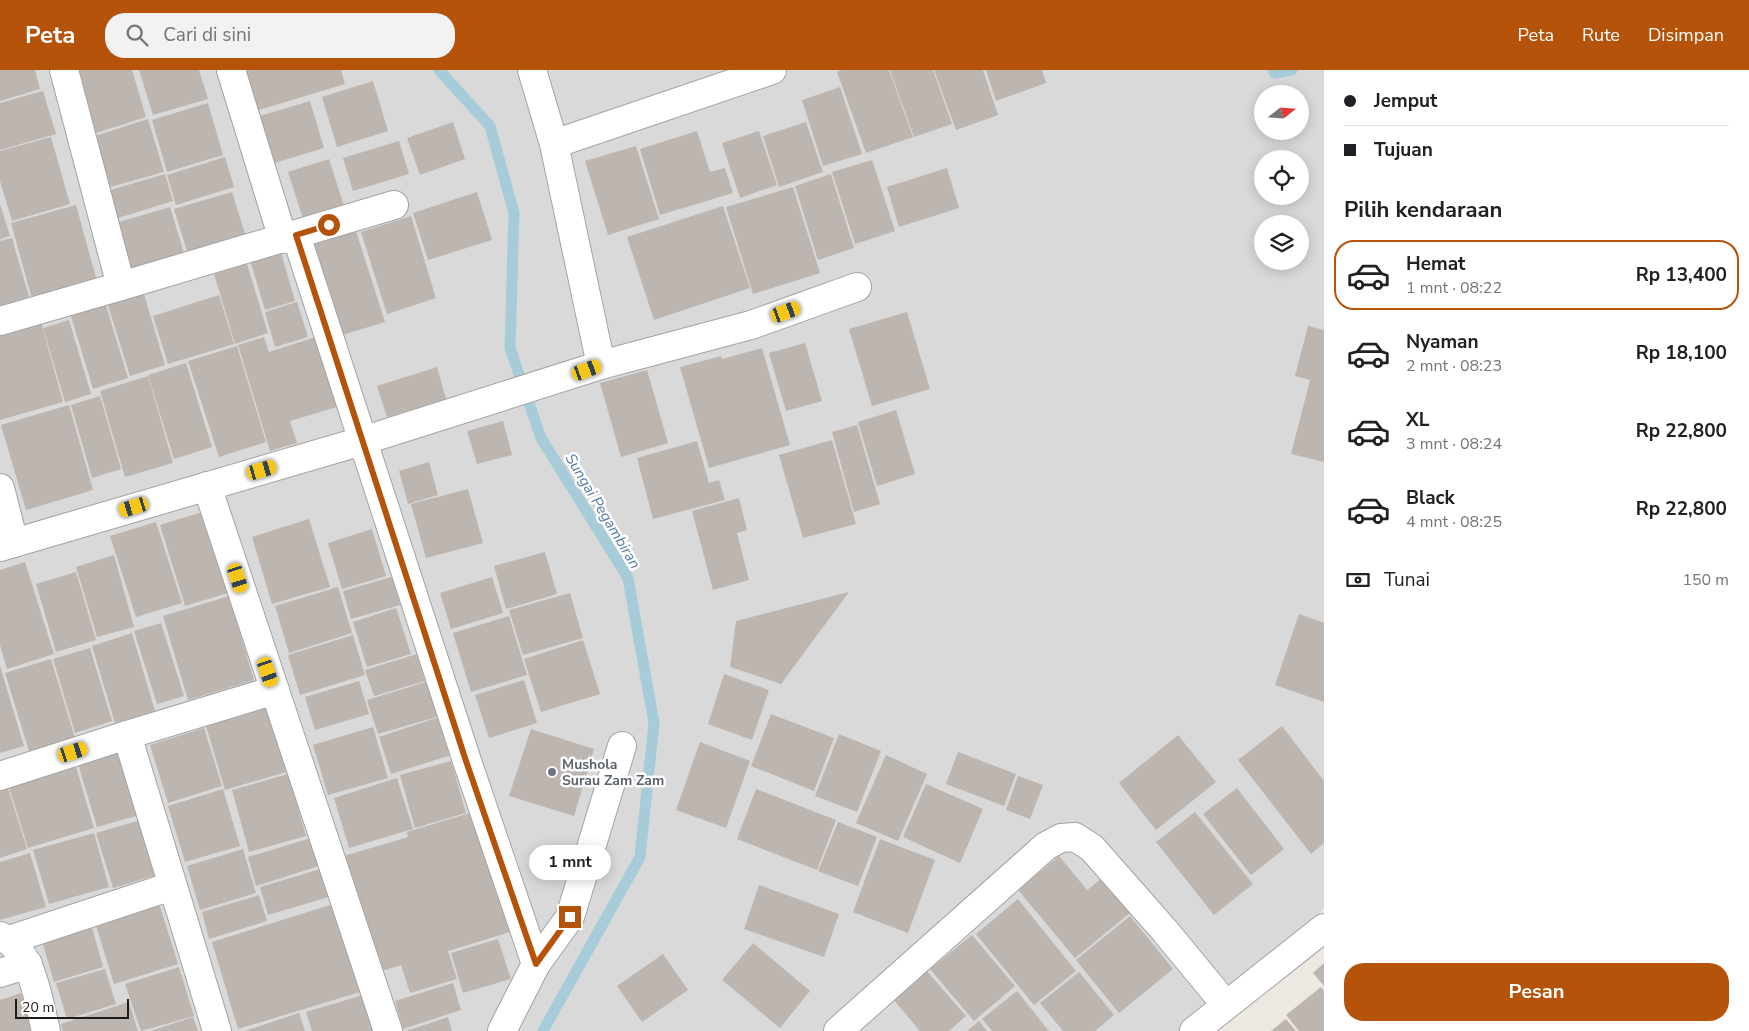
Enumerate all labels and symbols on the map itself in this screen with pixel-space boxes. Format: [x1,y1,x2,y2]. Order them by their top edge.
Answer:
north arrow [1254,85,1309,140]
route start [318,214,340,236]
car [769,300,802,324]
car [570,358,603,382]
water label: Sungai Pegambiran [561,450,645,572]
car [245,459,278,481]
car [117,495,150,519]
car [226,561,249,595]
car [256,655,279,689]
car [56,740,89,764]
place label: Mushola Surau Zam Zam [562,755,664,790]
marker: Mushola Surau Zam Zam [546,766,558,778]
callout: 1 mnt [529,844,611,880]
route end [559,906,581,928]
scale bar [15,996,129,1019]

